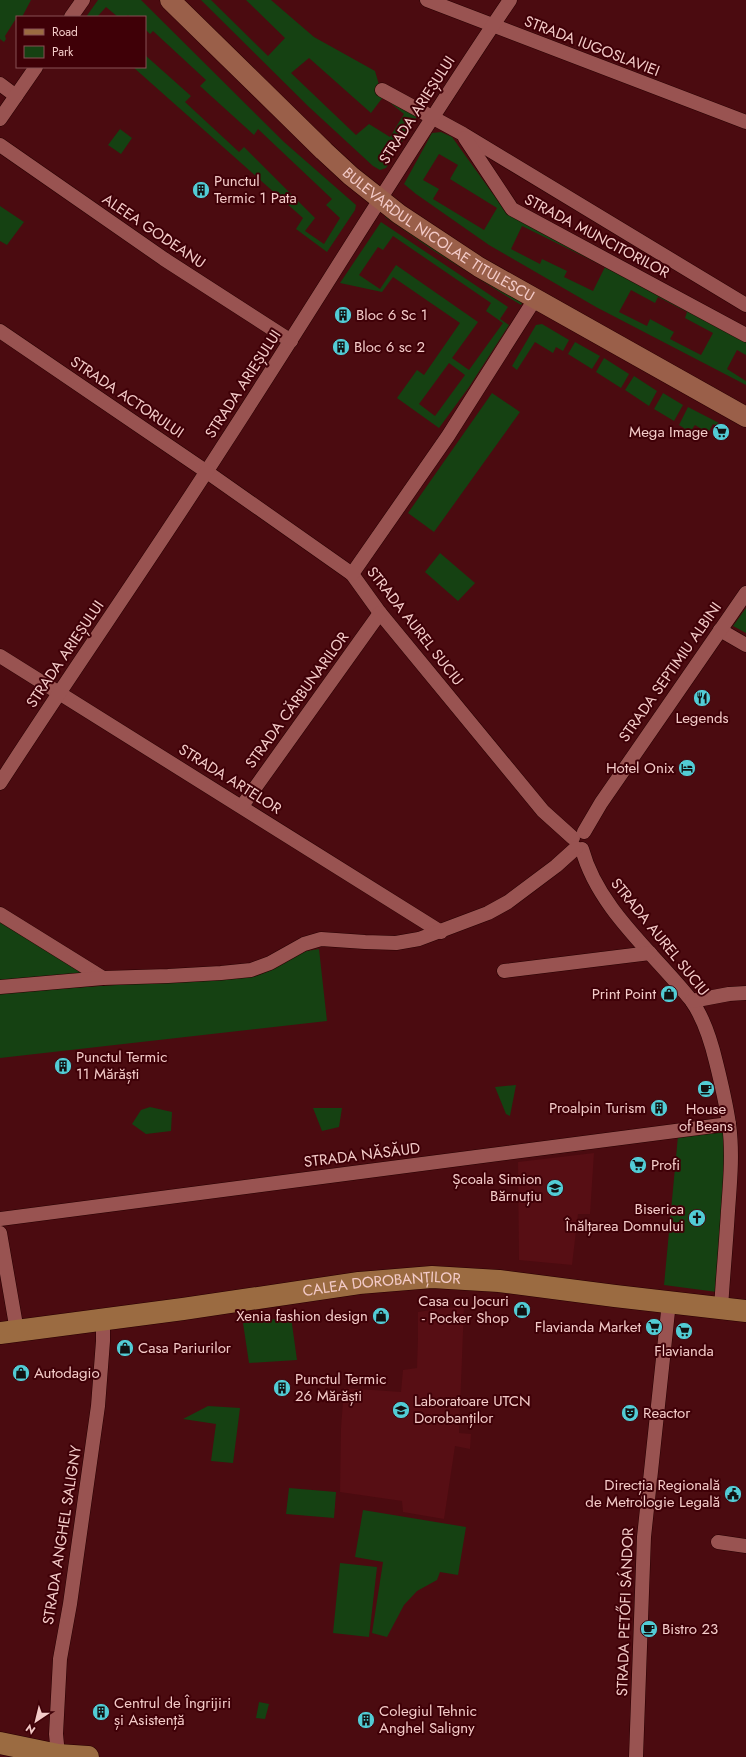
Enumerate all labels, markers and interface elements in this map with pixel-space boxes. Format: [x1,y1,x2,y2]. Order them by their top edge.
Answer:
street label: STRADA IUGOSLAVIEI [521,10,663,82]
legend [16,16,146,68]
text: Road [52,23,78,41]
text: Park [52,43,74,61]
street label: STRADA ARIEȘULUI [374,51,460,169]
street label: BULEVARDUL NICOLAE TITULESCU [337,162,539,307]
place label: Punctul Termic 1 Pata [214,170,297,209]
building icon: Punctul Termic 1 Pata [191,180,211,200]
street label: ALEEA GODEANU [98,188,210,274]
street label: STRADA MUNCITORILOR [521,188,674,284]
place label: Bloc 6 Sc 1 [356,304,427,326]
building icon: Bloc 6 Sc 1 [333,305,353,325]
street label: STRADA ARIEȘULUI [200,325,286,443]
place label: Bloc 6 sc 2 [354,336,425,358]
building icon: Bloc 6 sc 2 [331,337,351,357]
street label: STRADA ACTORULUI [66,351,188,443]
place label: Mega Image [629,421,708,443]
supermarket icon: Mega Image [711,422,731,442]
street label: STRADA AUREL SUCIU [361,562,469,690]
street label: STRADA ARIEȘULUI [21,596,109,712]
street label: STRADA SEPTIMIU ALBINI [613,598,727,746]
street label: STRADA CĂRBUNARILOR [240,627,354,773]
restaurant icon: Legends [692,688,712,708]
place label: Legends [675,707,729,729]
street label: STRADA ARTELOR [174,738,286,820]
place label: Hotel Onix [606,757,675,779]
hotel icon: Hotel Onix [677,758,697,778]
street label: STRADA AUREL SUCIU [606,873,714,1001]
place label: Print Point [592,983,656,1005]
shop icon: Print Point [659,984,679,1004]
place label: Punctul Termic 11 Mărăști [76,1046,167,1085]
building icon: Punctul Termic 11 Mărăști [53,1056,73,1076]
cafe icon: House of Beans [696,1079,716,1099]
place label: Proalpin Turism [549,1097,646,1119]
building icon: Proalpin Turism [649,1098,669,1118]
place label: House of Beans [679,1098,733,1137]
street label: STRADA NĂSĂUD [303,1137,421,1173]
place label: Profi [651,1154,680,1176]
supermarket icon: Profi [628,1155,648,1175]
place label: Școala Simion Bărnuțiu [452,1168,542,1207]
school or university icon: Școala Simion Bărnuțiu [545,1178,565,1198]
place label: Biserica Înălțarea Domnului [564,1198,684,1237]
church icon: Biserica Înălțarea Domnului [687,1208,707,1228]
street label: CALEA DOROBANȚILOR [301,1266,462,1302]
place label: Casa cu Jocuri - Pocker Shop [418,1290,509,1329]
shop icon: Casa cu Jocuri - Pocker Shop [512,1300,532,1320]
place label: Xenia fashion design [236,1305,368,1327]
shop icon: Xenia fashion design [371,1306,391,1326]
place label: Flavianda Market [535,1316,641,1338]
supermarket icon: Flavianda Market [644,1317,664,1337]
supermarket icon: Flavianda [674,1321,694,1341]
place label: Casa Pariurilor [138,1337,232,1359]
shop icon: Casa Pariurilor [115,1338,135,1358]
place label: Flavianda [654,1340,714,1362]
place label: Autodagio [34,1362,100,1384]
shop icon: Autodagio [11,1363,31,1383]
place label: Punctul Termic 26 Mărăști [295,1368,386,1407]
building icon: Punctul Termic 26 Mărăști [272,1378,292,1398]
place label: Laboratoare UTCN Dorobanților [414,1390,531,1429]
school or university icon: Laboratoare UTCN Dorobanților [391,1400,411,1420]
place label: Reactor [643,1402,691,1424]
theatre icon: Reactor [620,1403,640,1423]
street label: STRADA ANGHEL SALIGNY [37,1443,87,1626]
place label: Direcția Regională de Metrologie Legală [585,1474,720,1513]
public building icon: Direcția Regională de Metrologie Legală [723,1484,743,1504]
street label: STRADA PETŐFI SÁNDOR [611,1527,639,1697]
place label: Bistro 23 [662,1618,718,1640]
cafe icon: Bistro 23 [639,1619,659,1639]
place label: Centrul de Îngrijiri și Asistență [114,1692,231,1731]
place label: Colegiul Tehnic Anghel Saligny [379,1700,477,1739]
north arrow [16,1701,56,1741]
building icon: Centrul de Îngrijiri și Asistență [91,1702,111,1722]
building icon: Colegiul Tehnic Anghel Saligny [356,1710,376,1730]
text: N [22,1720,38,1738]

